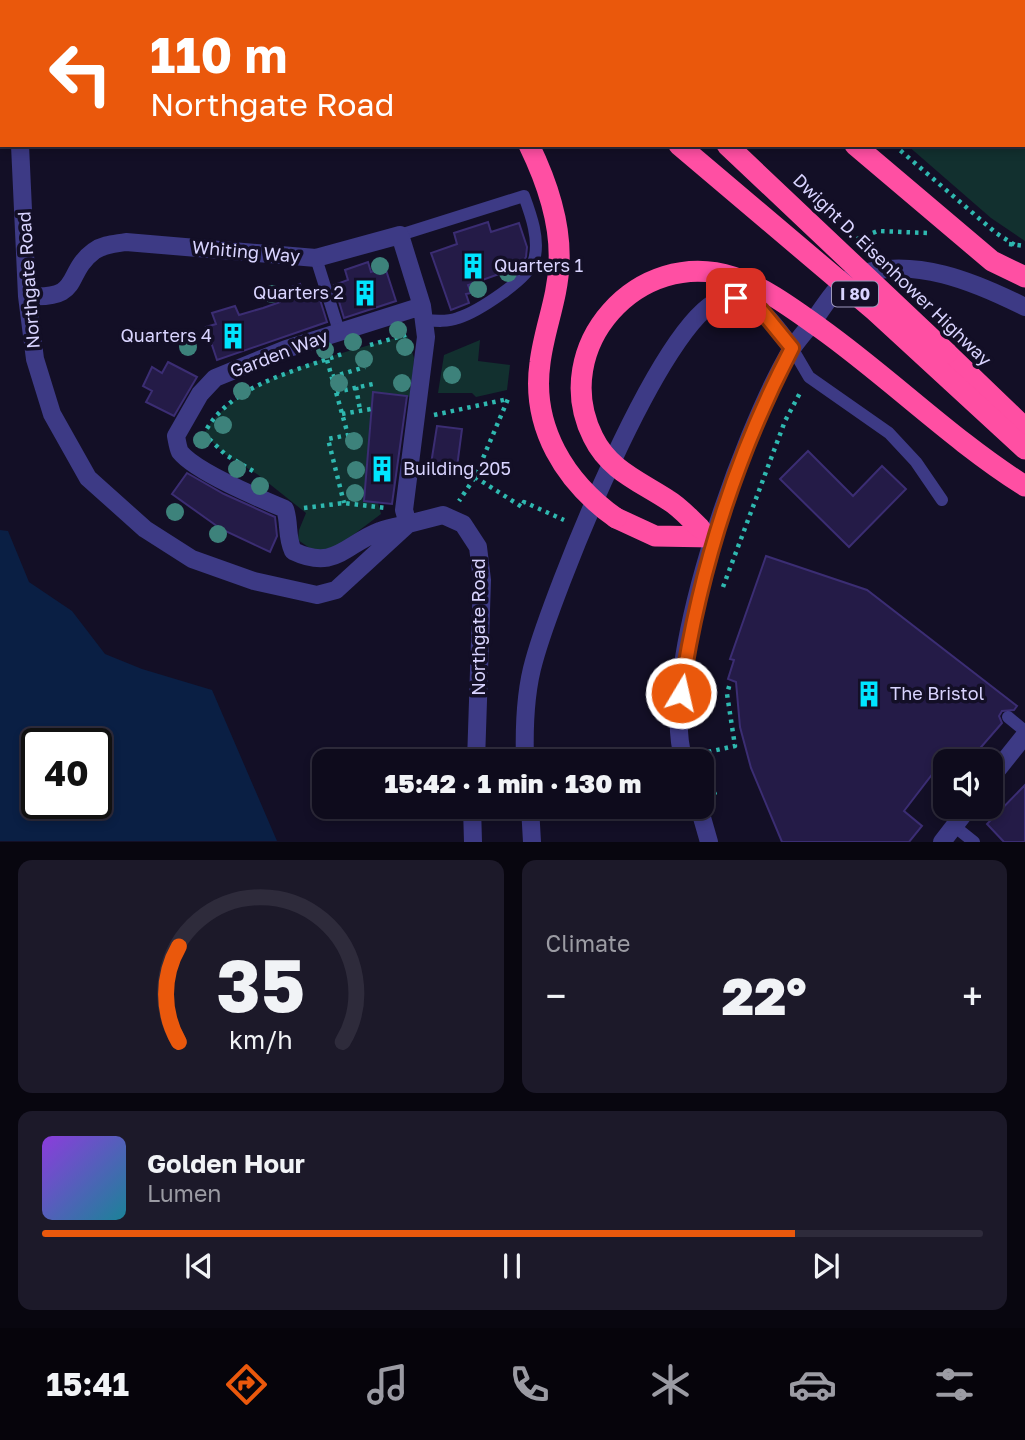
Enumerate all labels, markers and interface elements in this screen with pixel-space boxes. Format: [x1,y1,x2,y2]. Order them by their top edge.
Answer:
text: 110 m [150,25,287,84]
icon: left [35,28,126,119]
text: Northgate Road [150,85,394,123]
street label: Dwight D. Eisenhower Highway [789,169,996,370]
street label: Northgate Road [12,211,44,349]
street label: Whiting Way [191,235,301,267]
building icon: Quarters 1 [458,251,488,281]
place label: Quarters 1 [494,254,583,276]
pin [706,268,766,328]
building icon: Quarters 2 [350,278,380,308]
icon: arrive [717,279,755,317]
place label: Quarters 2 [253,281,344,303]
road number: I 80 [832,282,878,306]
building icon: Quarters 4 [218,321,248,351]
place label: Quarters 4 [121,324,212,346]
street label: Garden Way [227,324,331,382]
building icon: Building 205 [367,454,397,484]
place label: Building 205 [403,457,511,479]
street label: Northgate Road [467,558,489,696]
position arrow [644,656,718,730]
building icon: The Bristol [854,679,884,709]
place label: The Bristol [890,682,985,704]
speed limit sign: 40 [21,728,112,819]
map controls [933,749,1003,819]
button: sound [933,749,1003,819]
text: 15:42 · 1 min · 130 m [385,768,641,799]
text: Climate [546,929,630,957]
text: 35 [216,942,305,1029]
text: 22° [722,964,807,1026]
text: − [546,973,566,1018]
text: + [962,973,983,1018]
text: km/h [229,1024,293,1055]
text: Golden Hour [147,1148,305,1179]
text: Lumen [147,1179,221,1207]
icon: previous [180,1247,218,1285]
icon: pause [493,1247,531,1285]
icon: next [807,1247,845,1285]
icon: directions [222,1360,271,1409]
icon: music [363,1360,412,1409]
icon: phone [505,1360,554,1409]
icon: climate [646,1360,695,1409]
icon: car [788,1360,837,1409]
icon: filters [930,1360,979,1409]
text: 15:41 [46,1365,129,1403]

